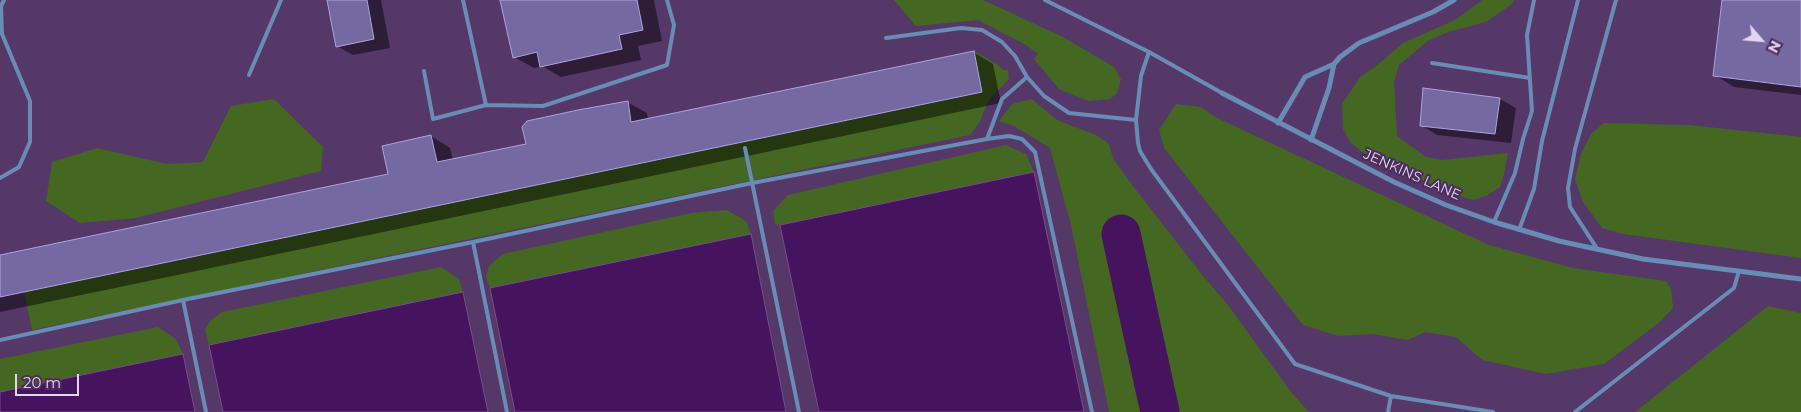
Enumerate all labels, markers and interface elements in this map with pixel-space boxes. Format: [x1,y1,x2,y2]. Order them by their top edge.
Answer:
north arrow [1736,15,1786,65]
text: N [1764,38,1785,56]
street label: JENKINS LANE [1361,146,1463,204]
scale bar [18,364,81,396]
text: 20 m [23,373,61,392]

